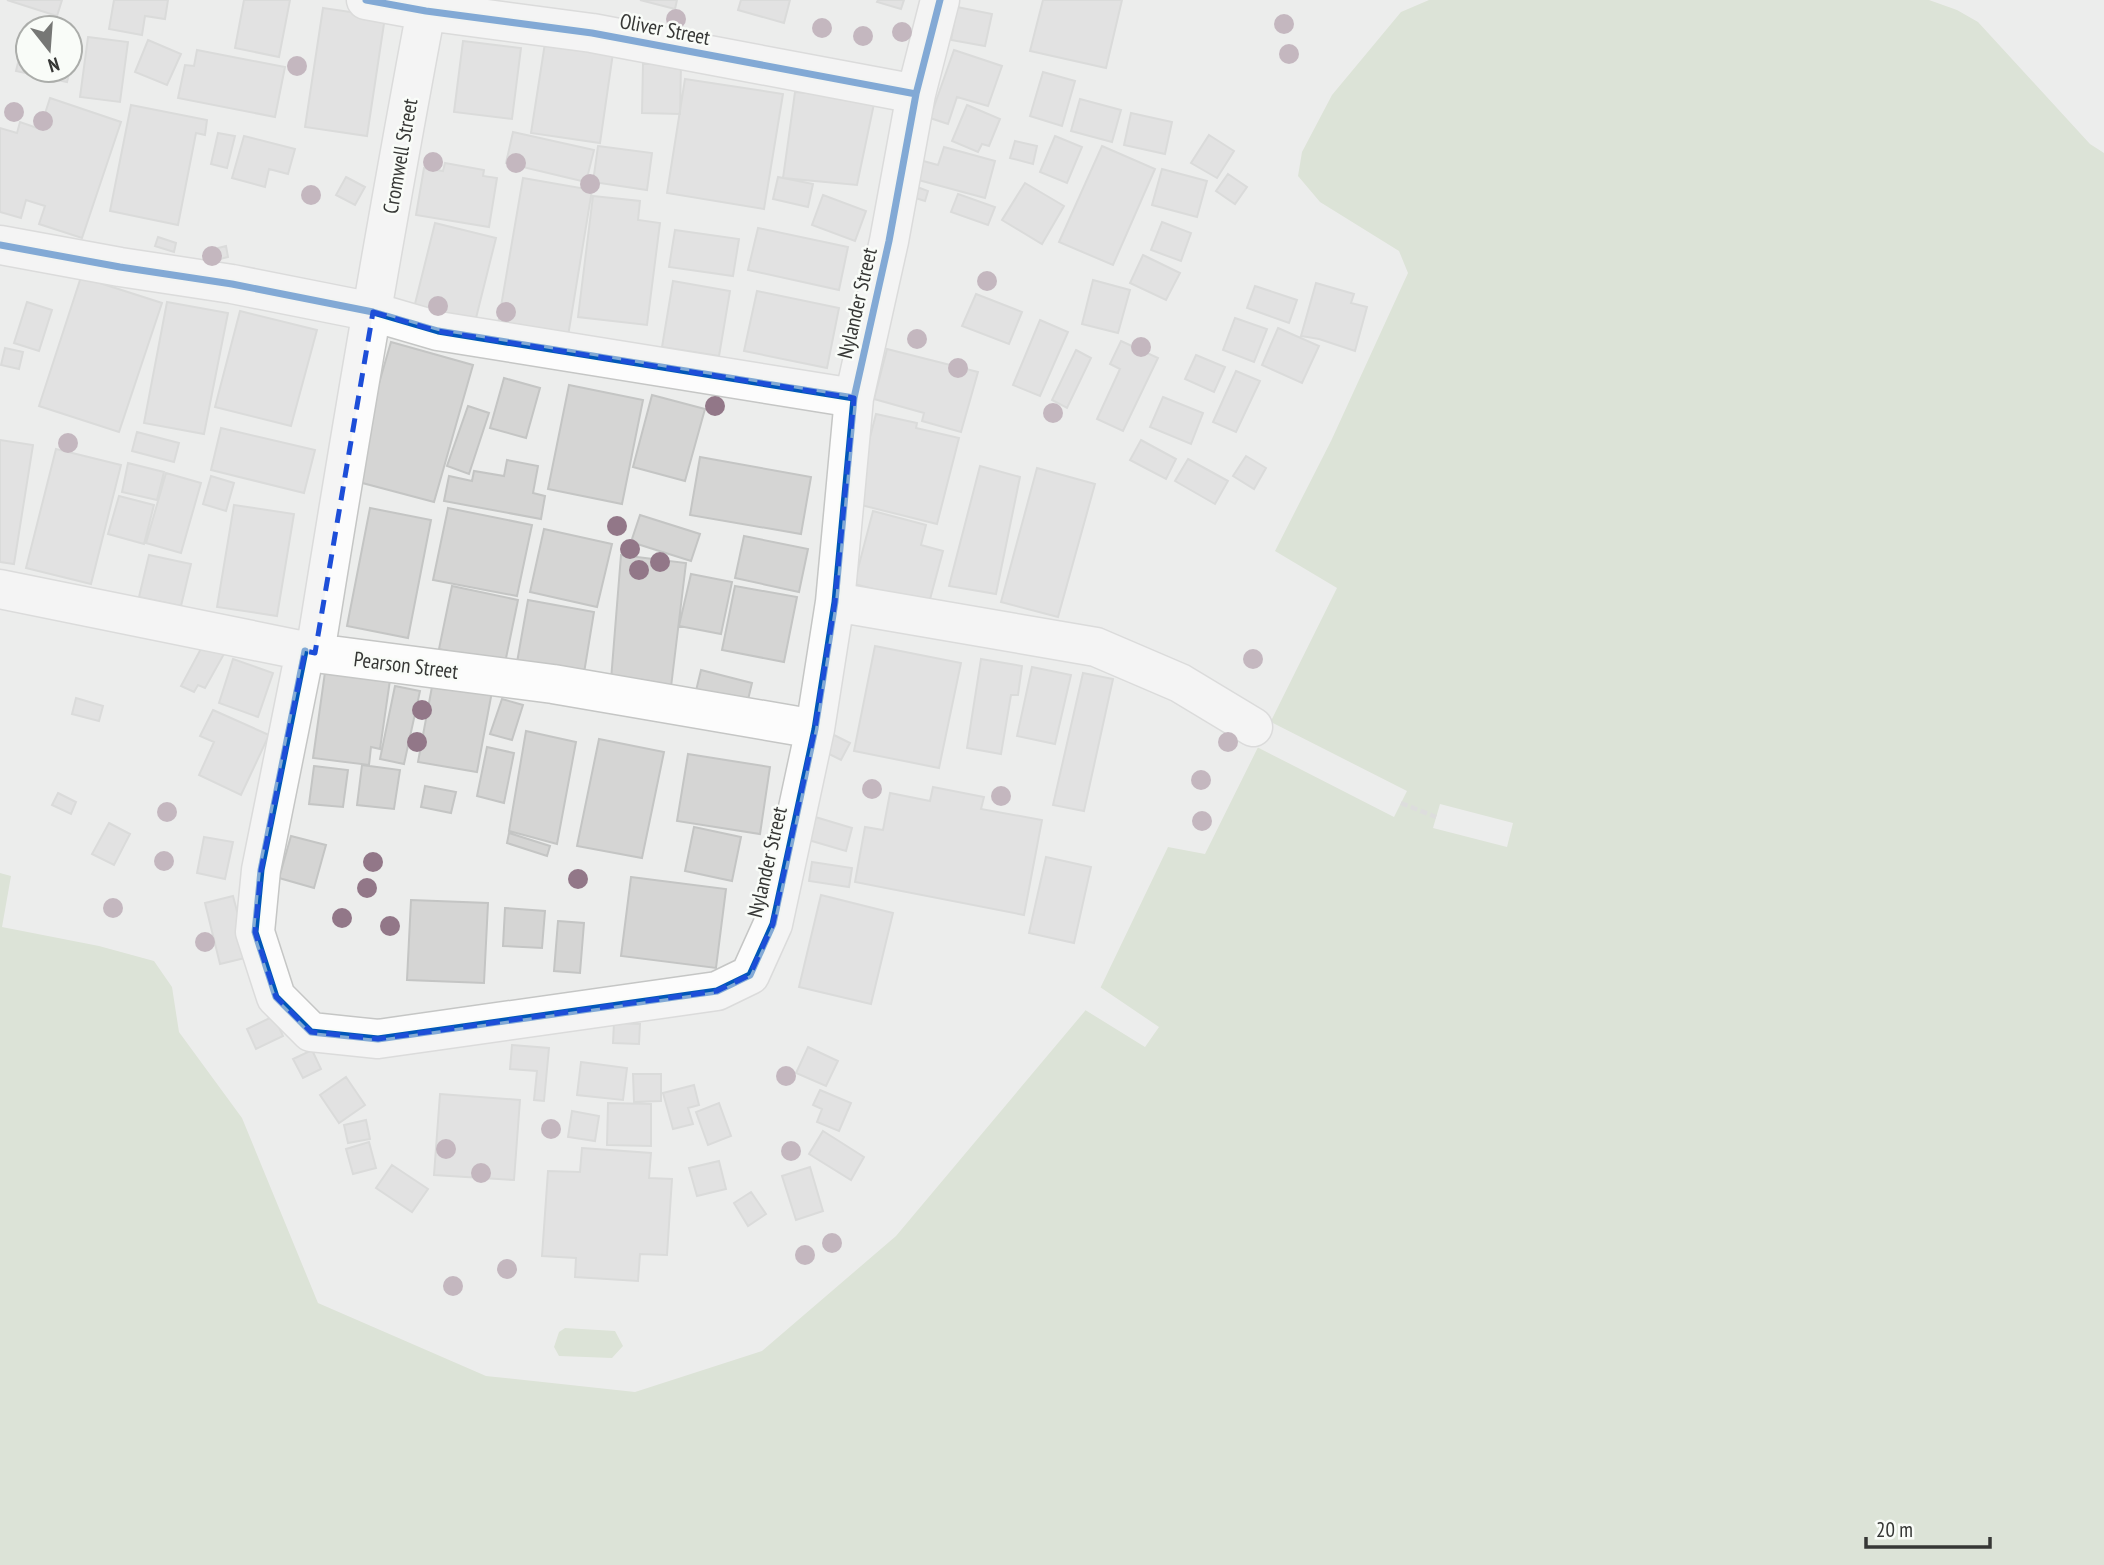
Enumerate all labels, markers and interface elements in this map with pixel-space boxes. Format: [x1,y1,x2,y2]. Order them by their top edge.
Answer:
street label: Oliver Street [618,7,713,51]
north arrow [14,14,84,84]
text: N [46,52,62,78]
street label: Cromwell Street [377,96,423,216]
street label: Nylander Street [831,245,883,361]
street label: Pearson Street [352,645,460,685]
street label: Nylander Street [741,804,793,920]
scale bar [1866,1506,1990,1550]
text: 20 m [1876,1516,1913,1543]

